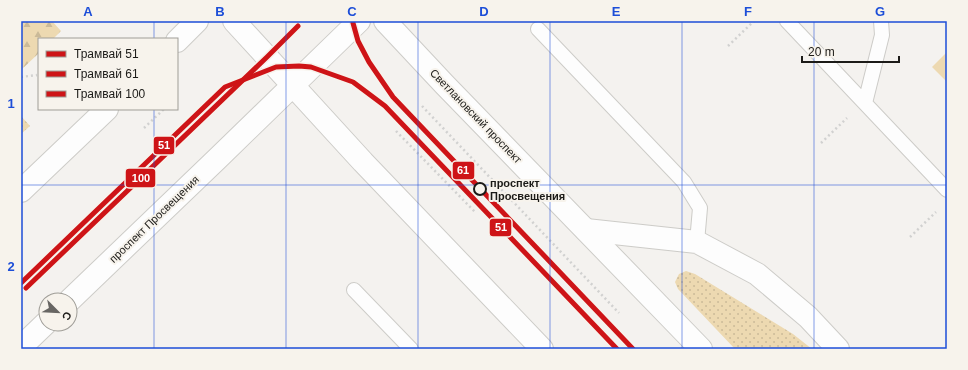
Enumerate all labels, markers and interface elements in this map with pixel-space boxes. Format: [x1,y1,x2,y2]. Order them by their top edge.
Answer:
text: A [83,4,93,19]
text: B [215,4,225,19]
text: C [347,4,357,19]
text: D [479,4,489,19]
text: E [612,4,621,19]
text: F [744,4,752,19]
text: G [875,4,885,19]
legend [38,38,178,110]
scale bar [802,38,899,64]
text: 20 m [808,45,835,59]
text: Трамвай 51 [74,47,139,61]
street label: Светлановский проспект [428,66,524,166]
text: Трамвай 61 [74,67,139,81]
text: Трамвай 100 [74,87,146,101]
text: 1 [7,96,15,111]
line badge: 51 [153,136,175,155]
text: 51 [158,139,170,151]
line badge: 61 [452,161,475,180]
text: 61 [457,164,469,176]
line badge: 100 [125,168,156,188]
text: 100 [132,172,150,184]
street label: проспект Просвещения [107,173,201,265]
place label: проспект Просвещения [490,177,565,202]
marker: проспект Просвещения [473,182,487,196]
line badge: 51 [489,218,512,237]
text: 51 [495,221,507,233]
text: 2 [7,259,15,274]
north arrow [38,292,78,332]
text: С [60,310,74,322]

